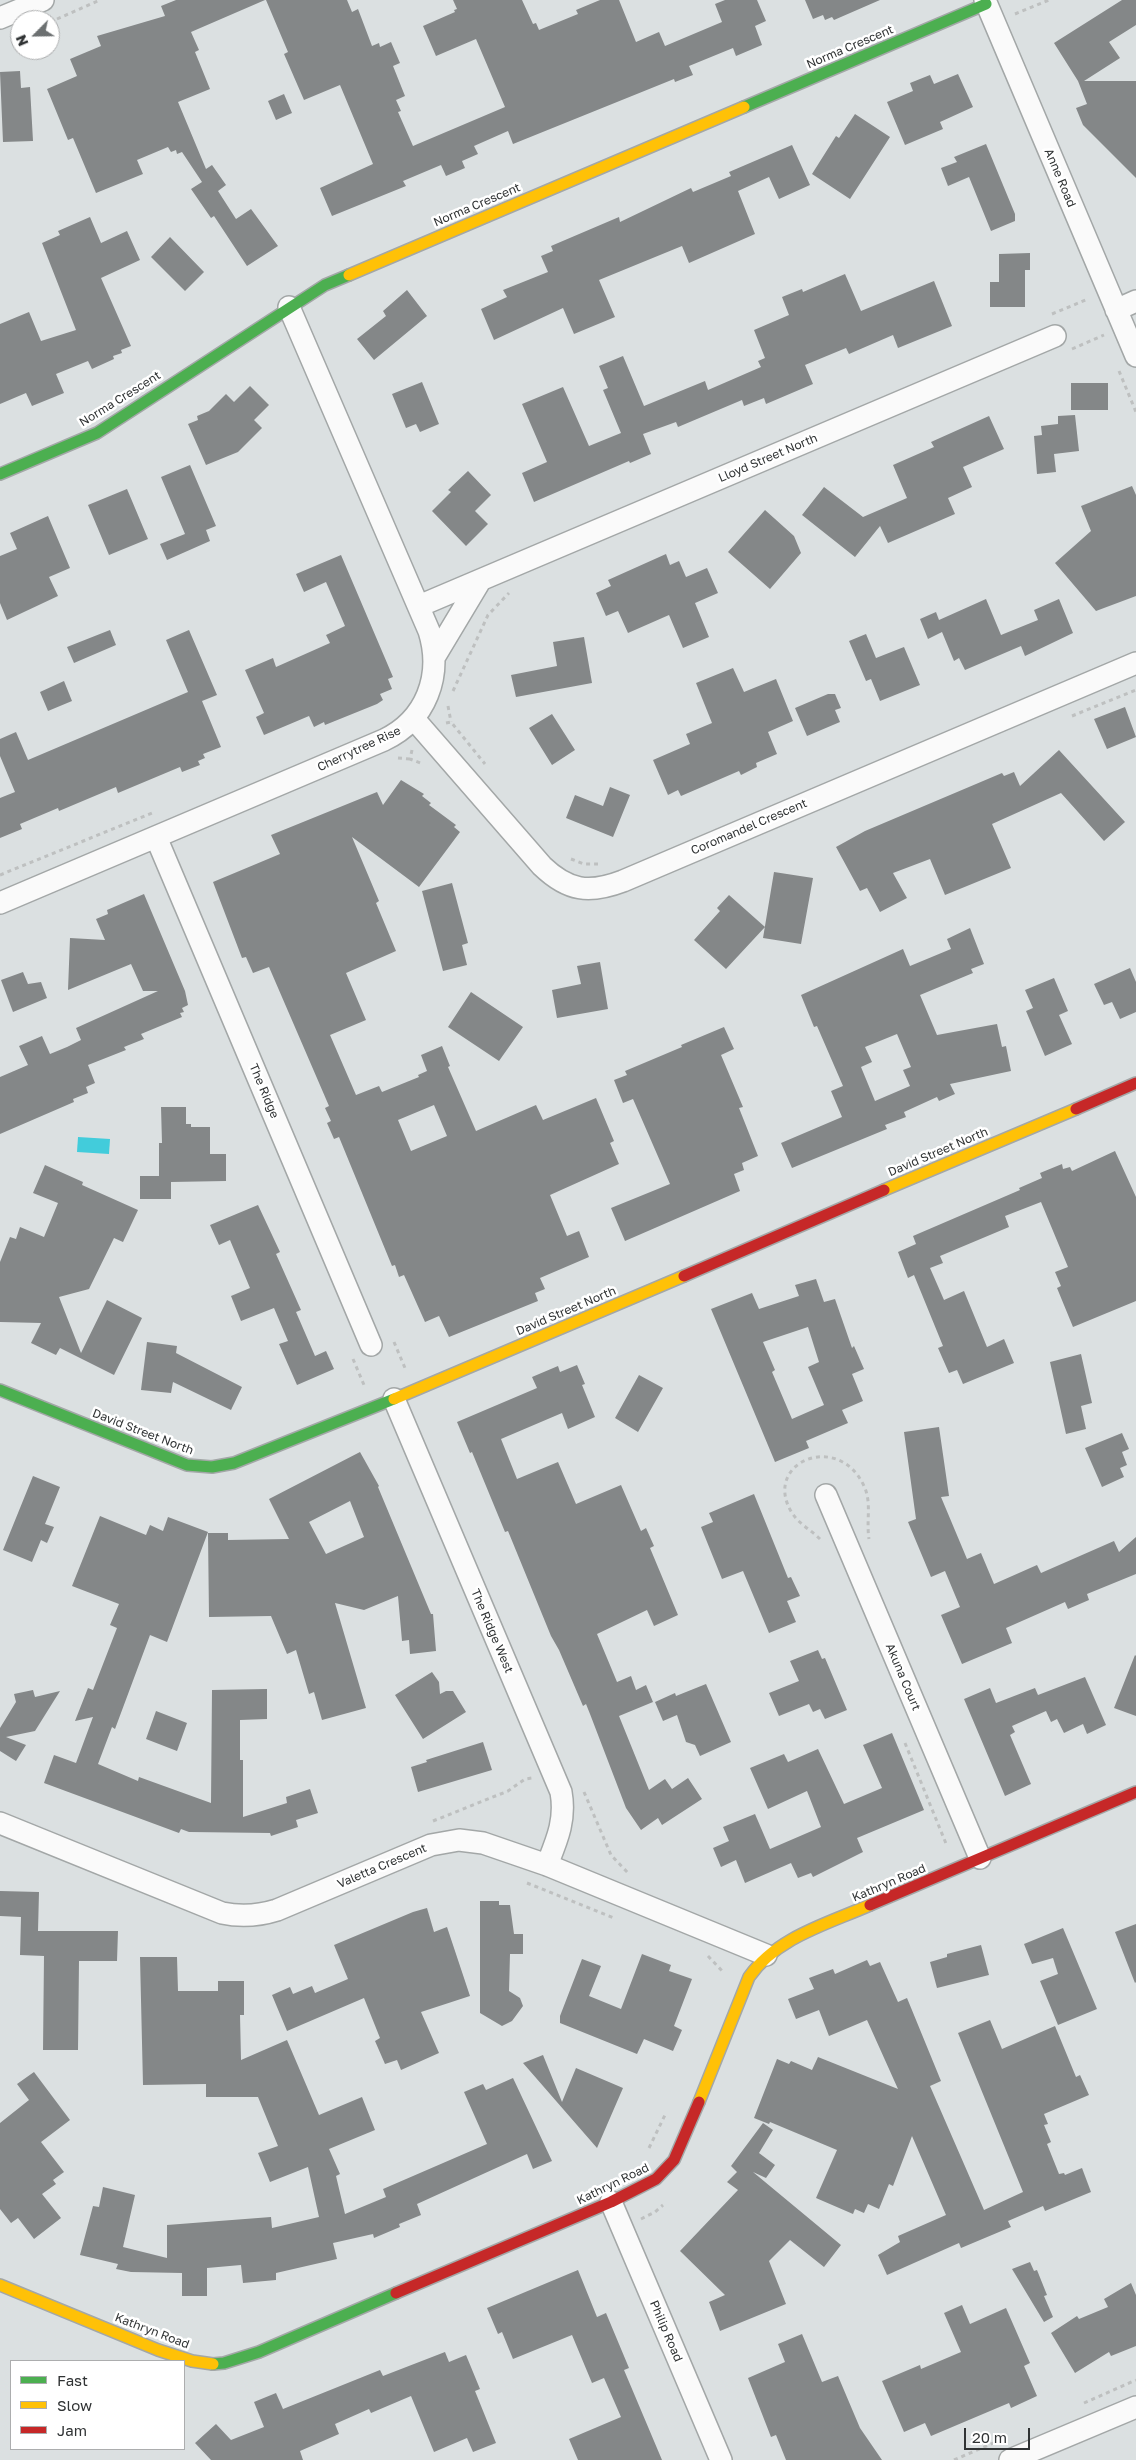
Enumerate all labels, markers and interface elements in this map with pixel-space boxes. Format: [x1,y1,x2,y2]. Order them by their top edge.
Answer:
north arrow [10,10,60,60]
street label: Norma Crescent [804,22,896,72]
text: N [12,32,32,49]
street label: Anne Road [1041,147,1079,209]
street label: Norma Crescent [431,180,523,230]
street label: Norma Crescent [77,368,163,430]
street label: Lloyd Street North [716,431,820,485]
street label: Cherrytree Rise [315,723,403,775]
street label: Coromandel Crescent [689,796,809,858]
street label: The Ridge [246,1062,282,1120]
street label: David Street North [886,1124,990,1180]
street label: David Street North [514,1283,618,1339]
street label: David Street North [90,1406,196,1458]
street label: The Ridge West [468,1587,516,1675]
street label: Akuna Court [882,1641,924,1713]
street label: Valetta Crescent [335,1841,429,1891]
street label: Kathryn Road [850,1861,928,1905]
street label: Kathryn Road [575,2160,651,2208]
street label: Philip Road [647,2298,685,2364]
street label: Kathryn Road [113,2310,191,2352]
legend [10,2360,185,2450]
text: Fast [57,2371,88,2389]
text: Slow [57,2396,92,2414]
scale bar [966,2418,1032,2450]
text: Jam [57,2421,87,2439]
text: 20 m [972,2428,1007,2446]

